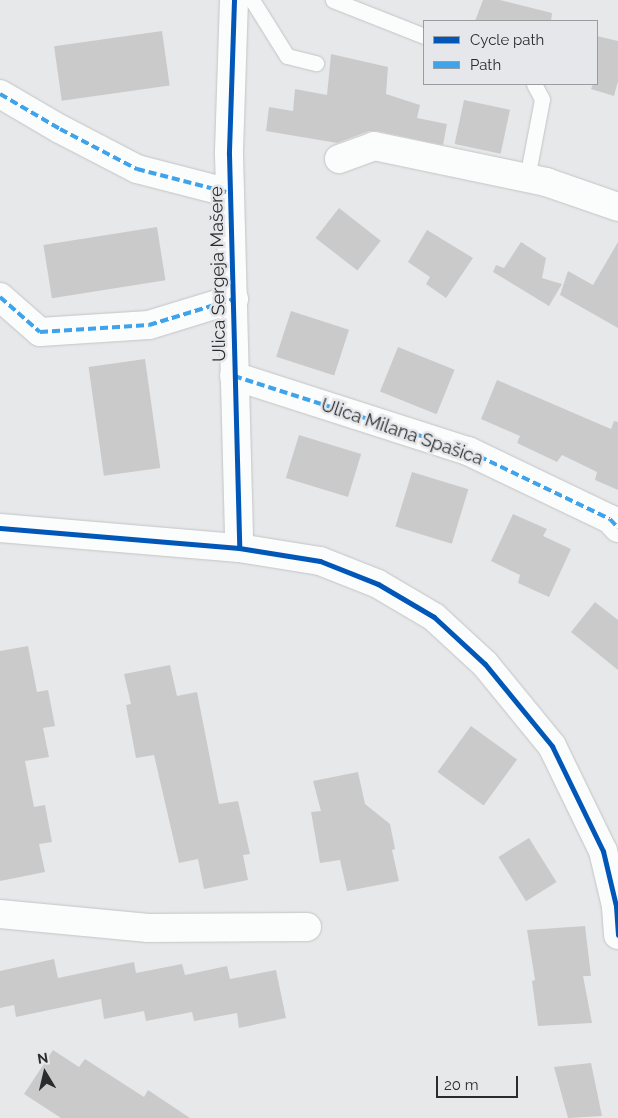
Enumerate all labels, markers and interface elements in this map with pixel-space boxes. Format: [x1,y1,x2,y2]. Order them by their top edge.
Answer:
legend [423,20,598,85]
text: Cycle path [470,31,544,49]
text: Path [470,56,501,74]
street label: Ulica Sergeja Mašere [206,186,230,362]
street label: Ulica Milana Spašica [318,394,486,470]
north arrow [20,1048,70,1098]
text: N [36,1049,49,1067]
scale bar [438,1066,520,1098]
text: 20 m [444,1076,479,1094]

